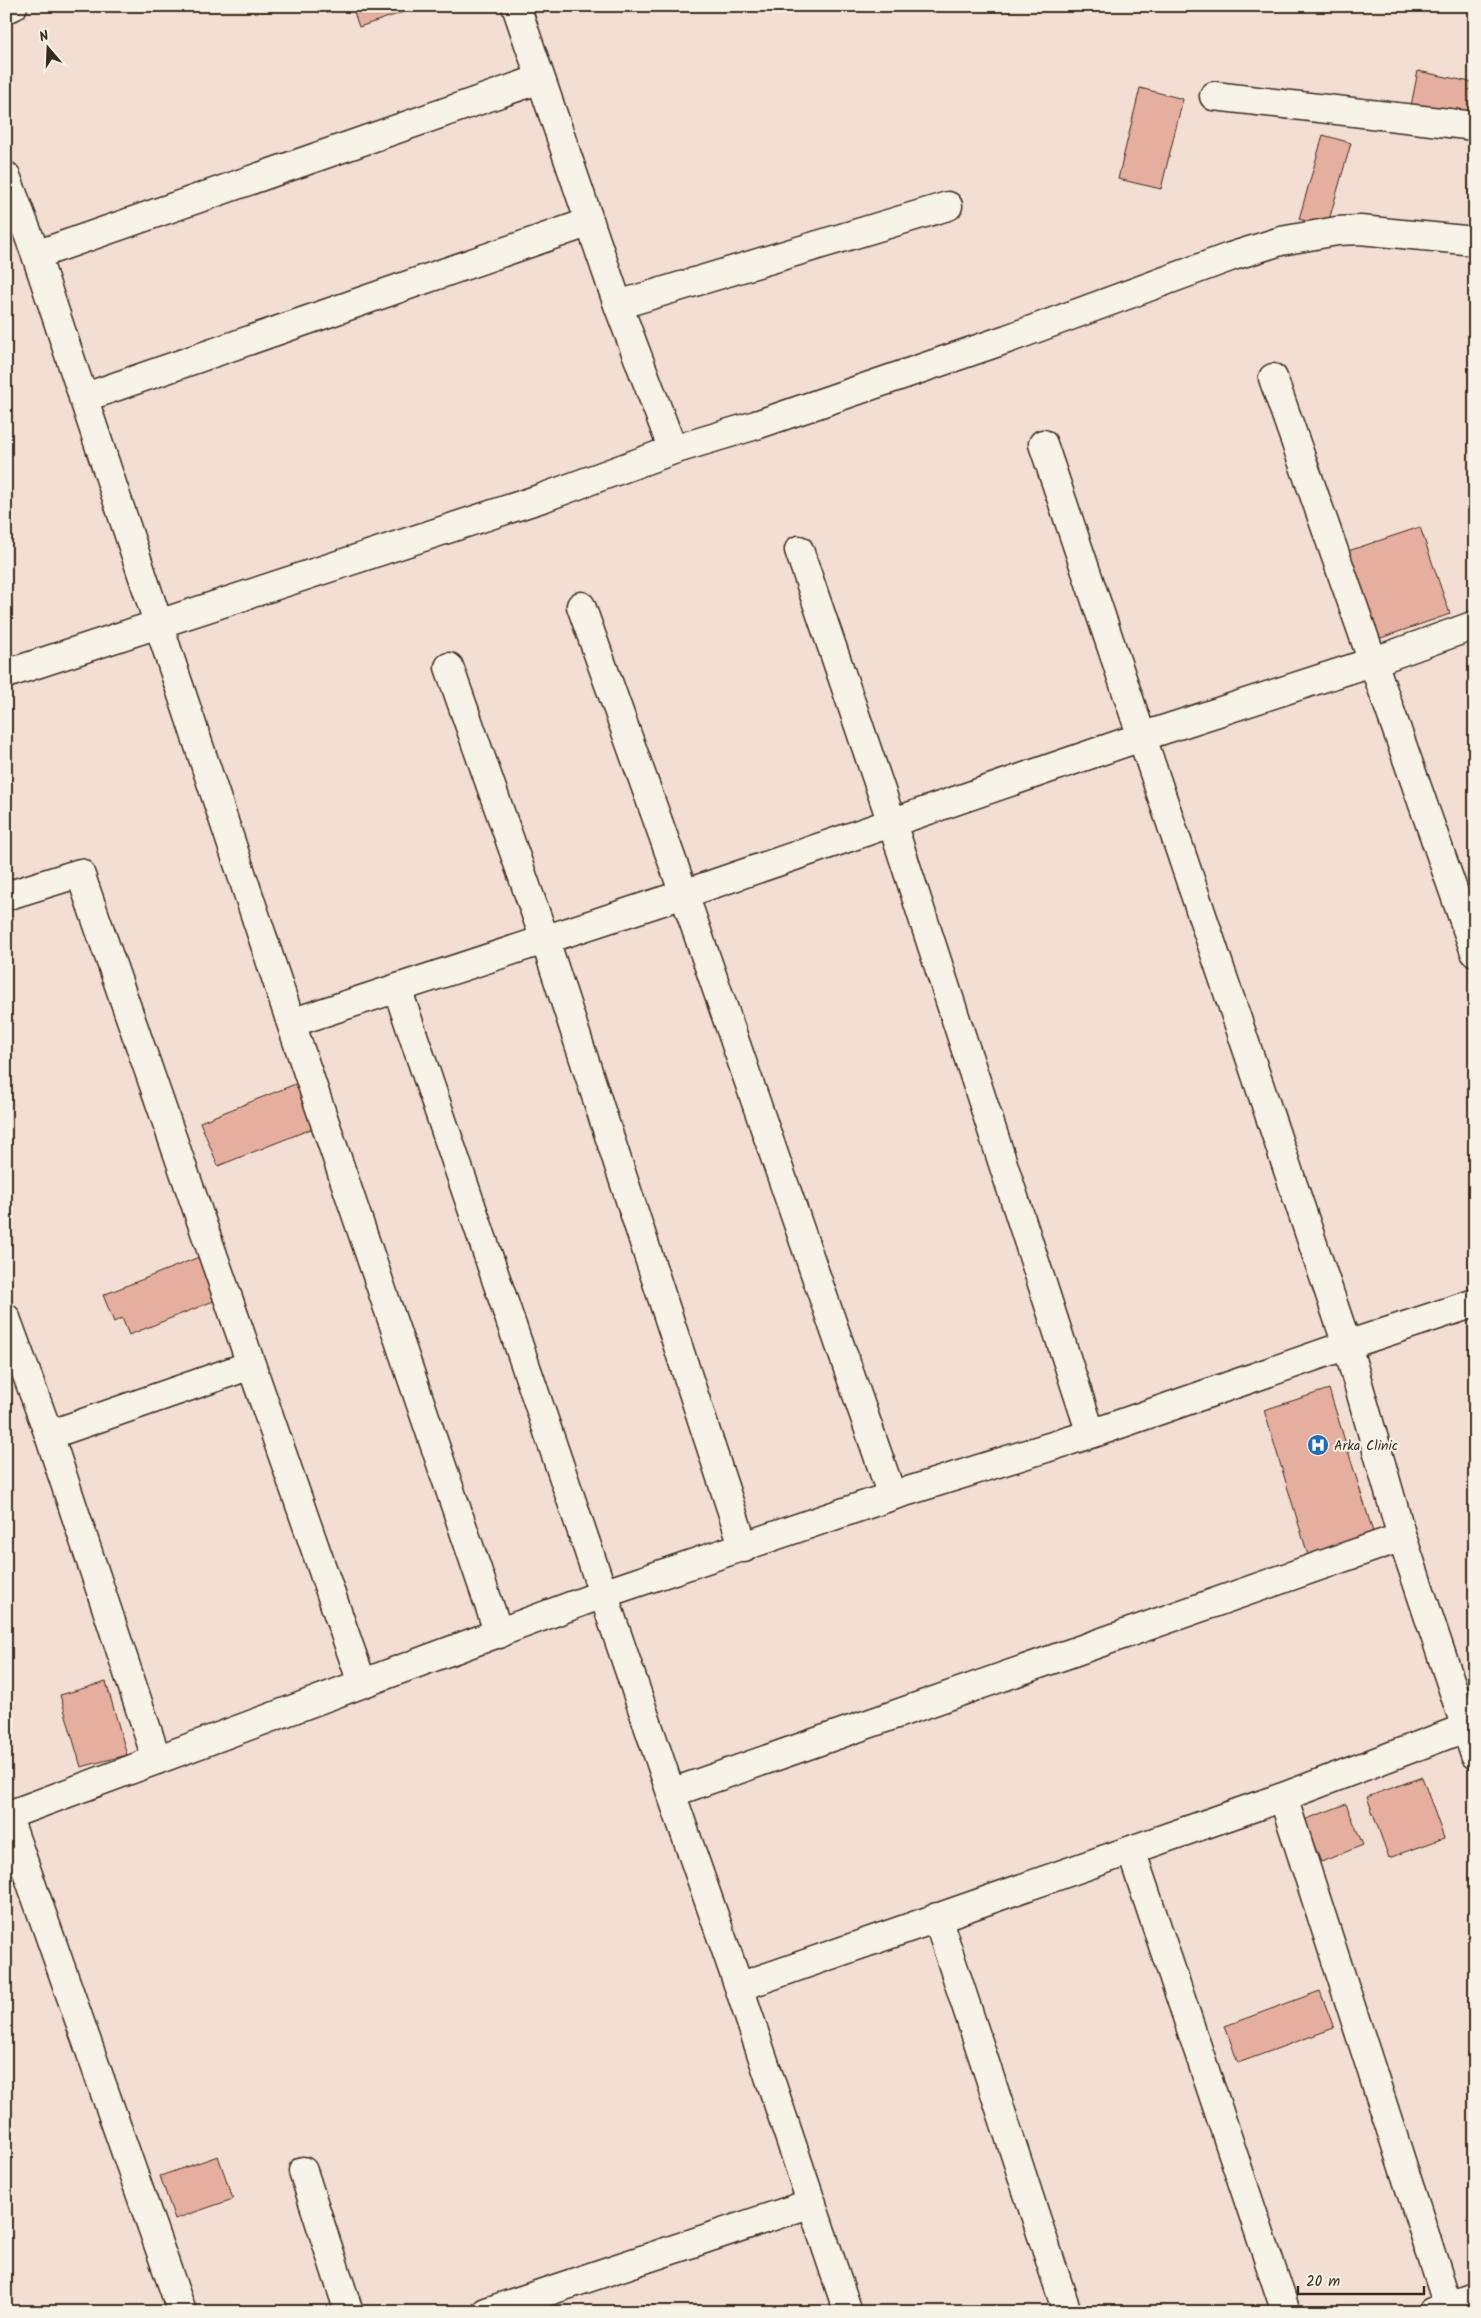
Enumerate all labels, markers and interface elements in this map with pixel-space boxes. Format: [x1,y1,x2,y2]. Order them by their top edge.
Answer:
north arrow [22,22,72,72]
text: N [36,25,52,48]
hospital icon: Arka Clinic [1306,1433,1330,1457]
place label: Arka Clinic [1334,1435,1398,1457]
scale bar [1298,2263,1425,2295]
text: 20 m [1306,2270,1340,2294]

